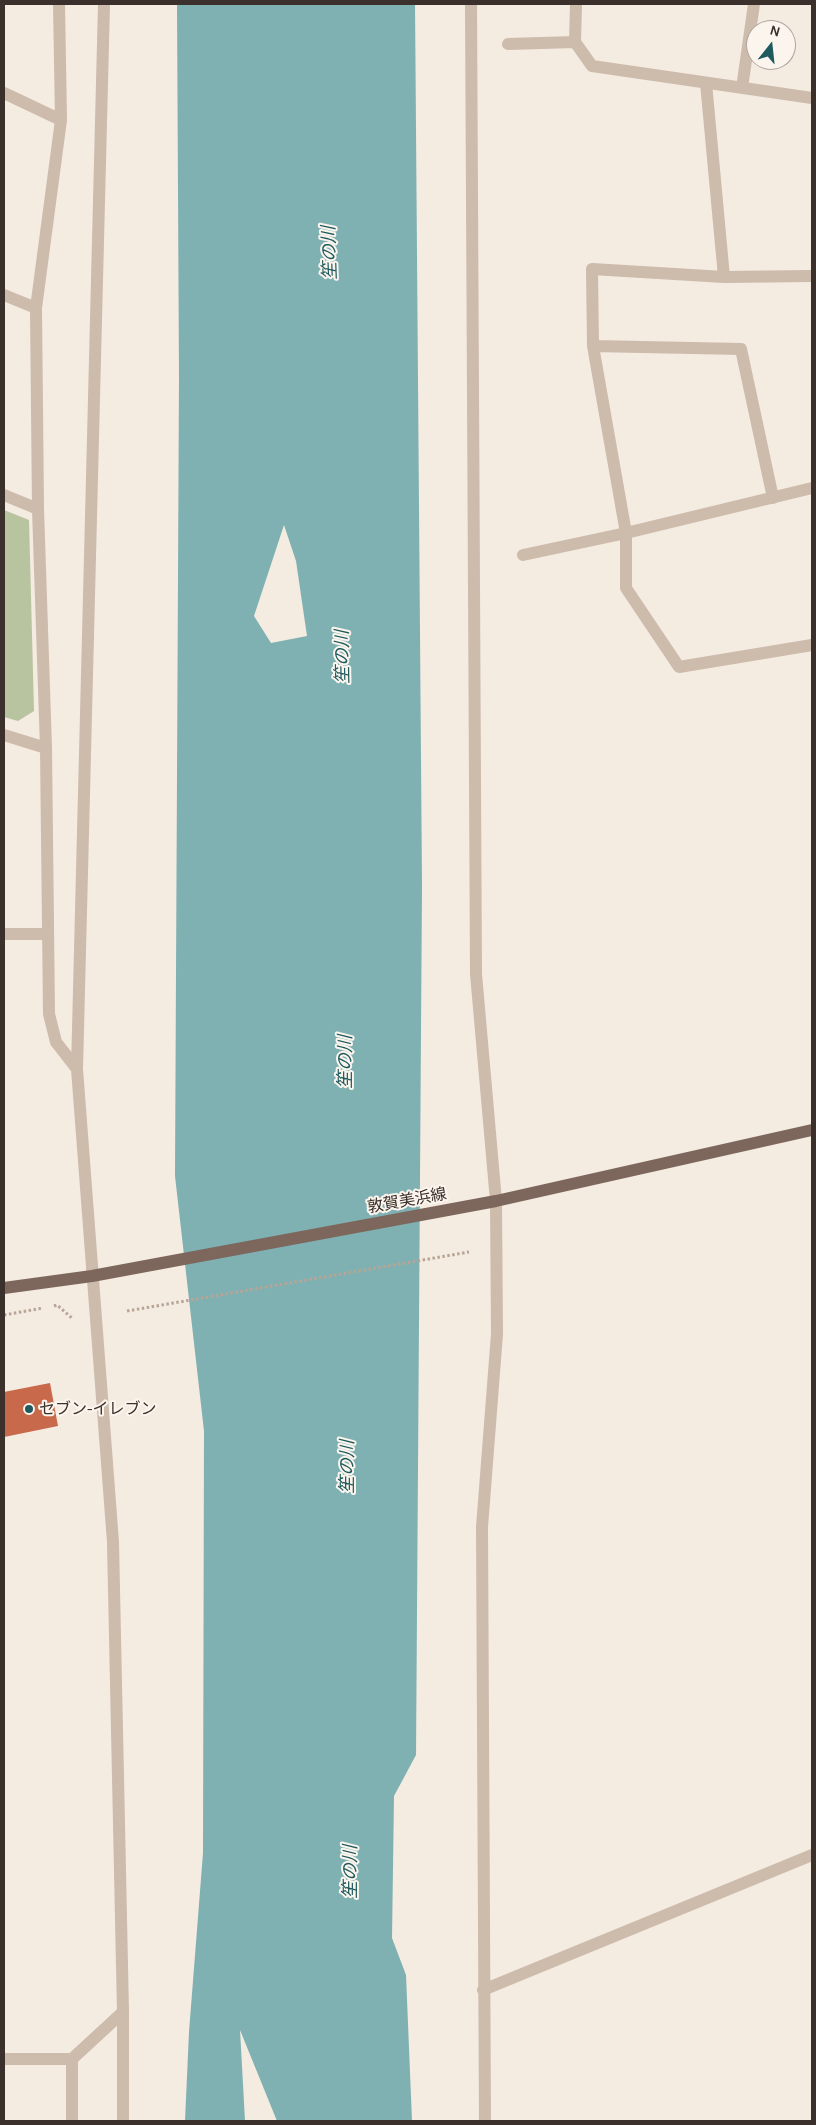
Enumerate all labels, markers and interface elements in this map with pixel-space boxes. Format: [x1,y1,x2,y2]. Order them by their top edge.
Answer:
north arrow [746,20,796,70]
text: N [768,22,782,41]
water label: 笙の川 [318,226,342,280]
water label: 笙の川 [332,630,354,684]
water label: 笙の川 [335,1035,357,1089]
street label: 敦賀美浜線 [366,1185,448,1217]
place label: セブン-イレブン [39,1399,157,1419]
marker: セブン-イレブン [23,1403,35,1415]
water label: 笙の川 [337,1440,359,1494]
water label: 笙の川 [340,1845,362,1899]

